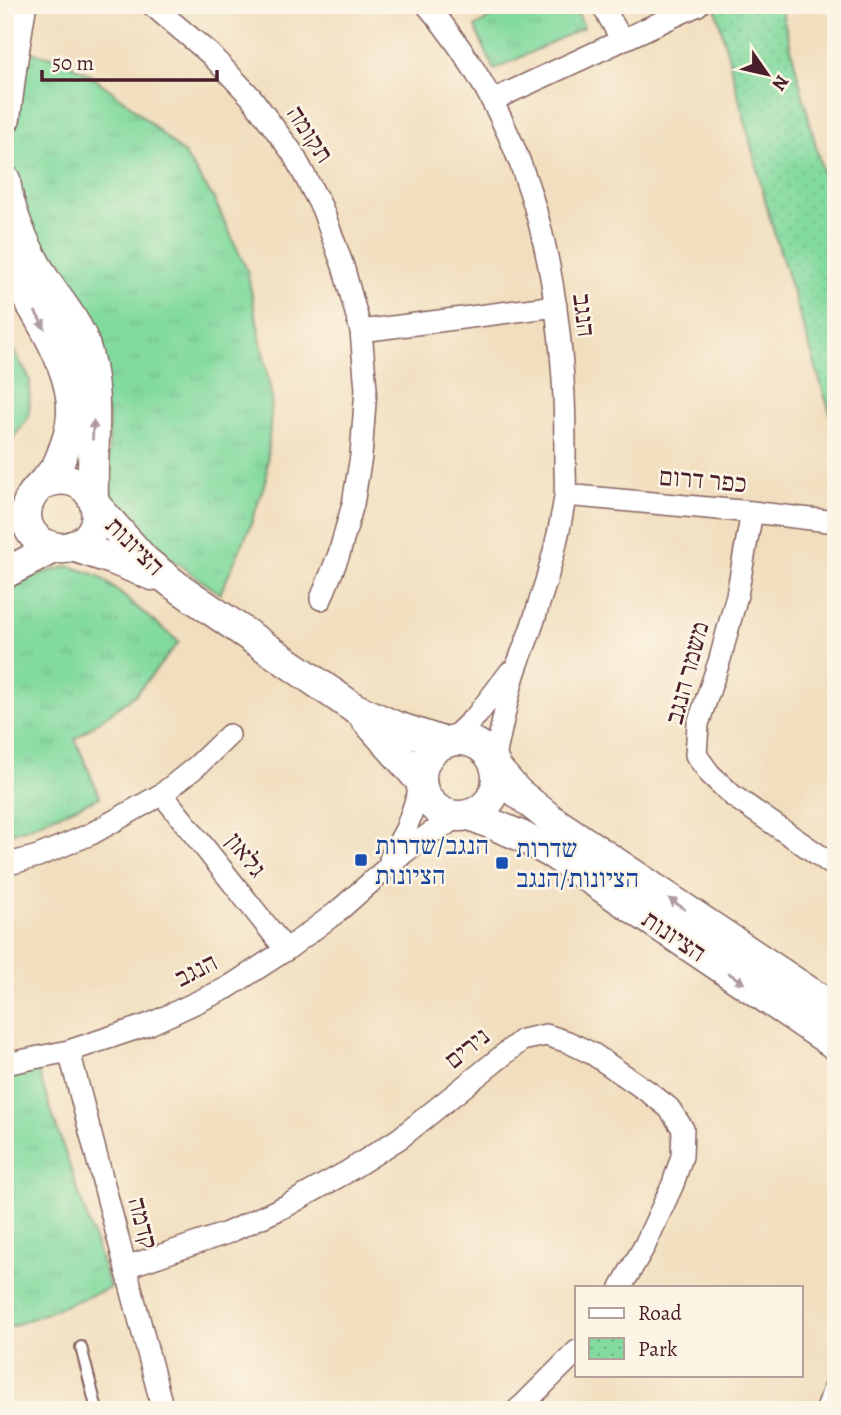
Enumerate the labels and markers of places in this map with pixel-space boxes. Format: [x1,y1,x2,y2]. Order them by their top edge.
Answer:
place label: הנגב/שדרות הציונות [375,828,489,893]
place label: שדרות הציונות/הנגב [516,831,639,896]
marker: הנגב/שדרות הציונות [353,852,369,868]
marker: שדרות הציונות/הנגב [494,855,510,871]

